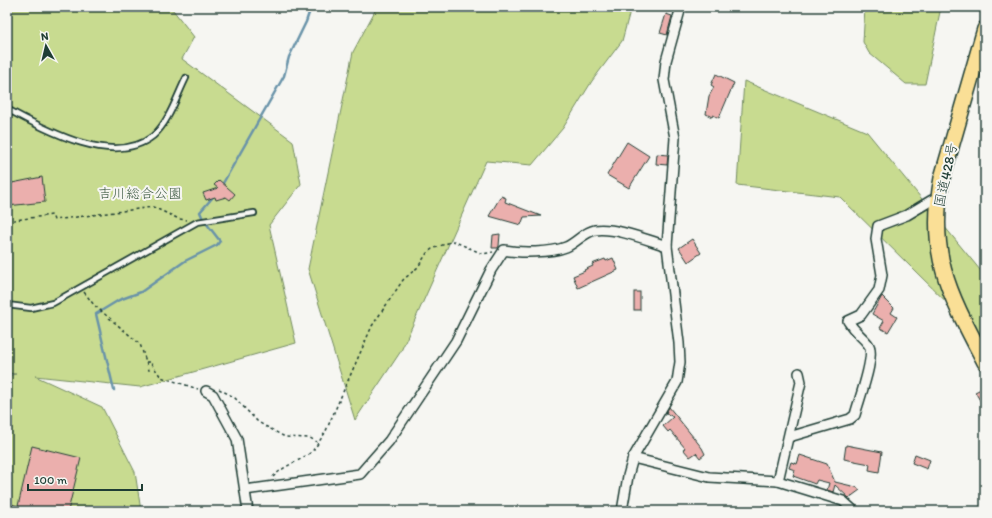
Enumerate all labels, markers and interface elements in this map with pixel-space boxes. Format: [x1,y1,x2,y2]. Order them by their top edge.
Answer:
north arrow [26,26,66,66]
text: N [40,30,49,44]
street label: 国道428号 [931,141,961,209]
park label: 吉川総合公園 [98,185,182,202]
scale bar [28,466,142,492]
text: 100 m [34,473,67,487]

